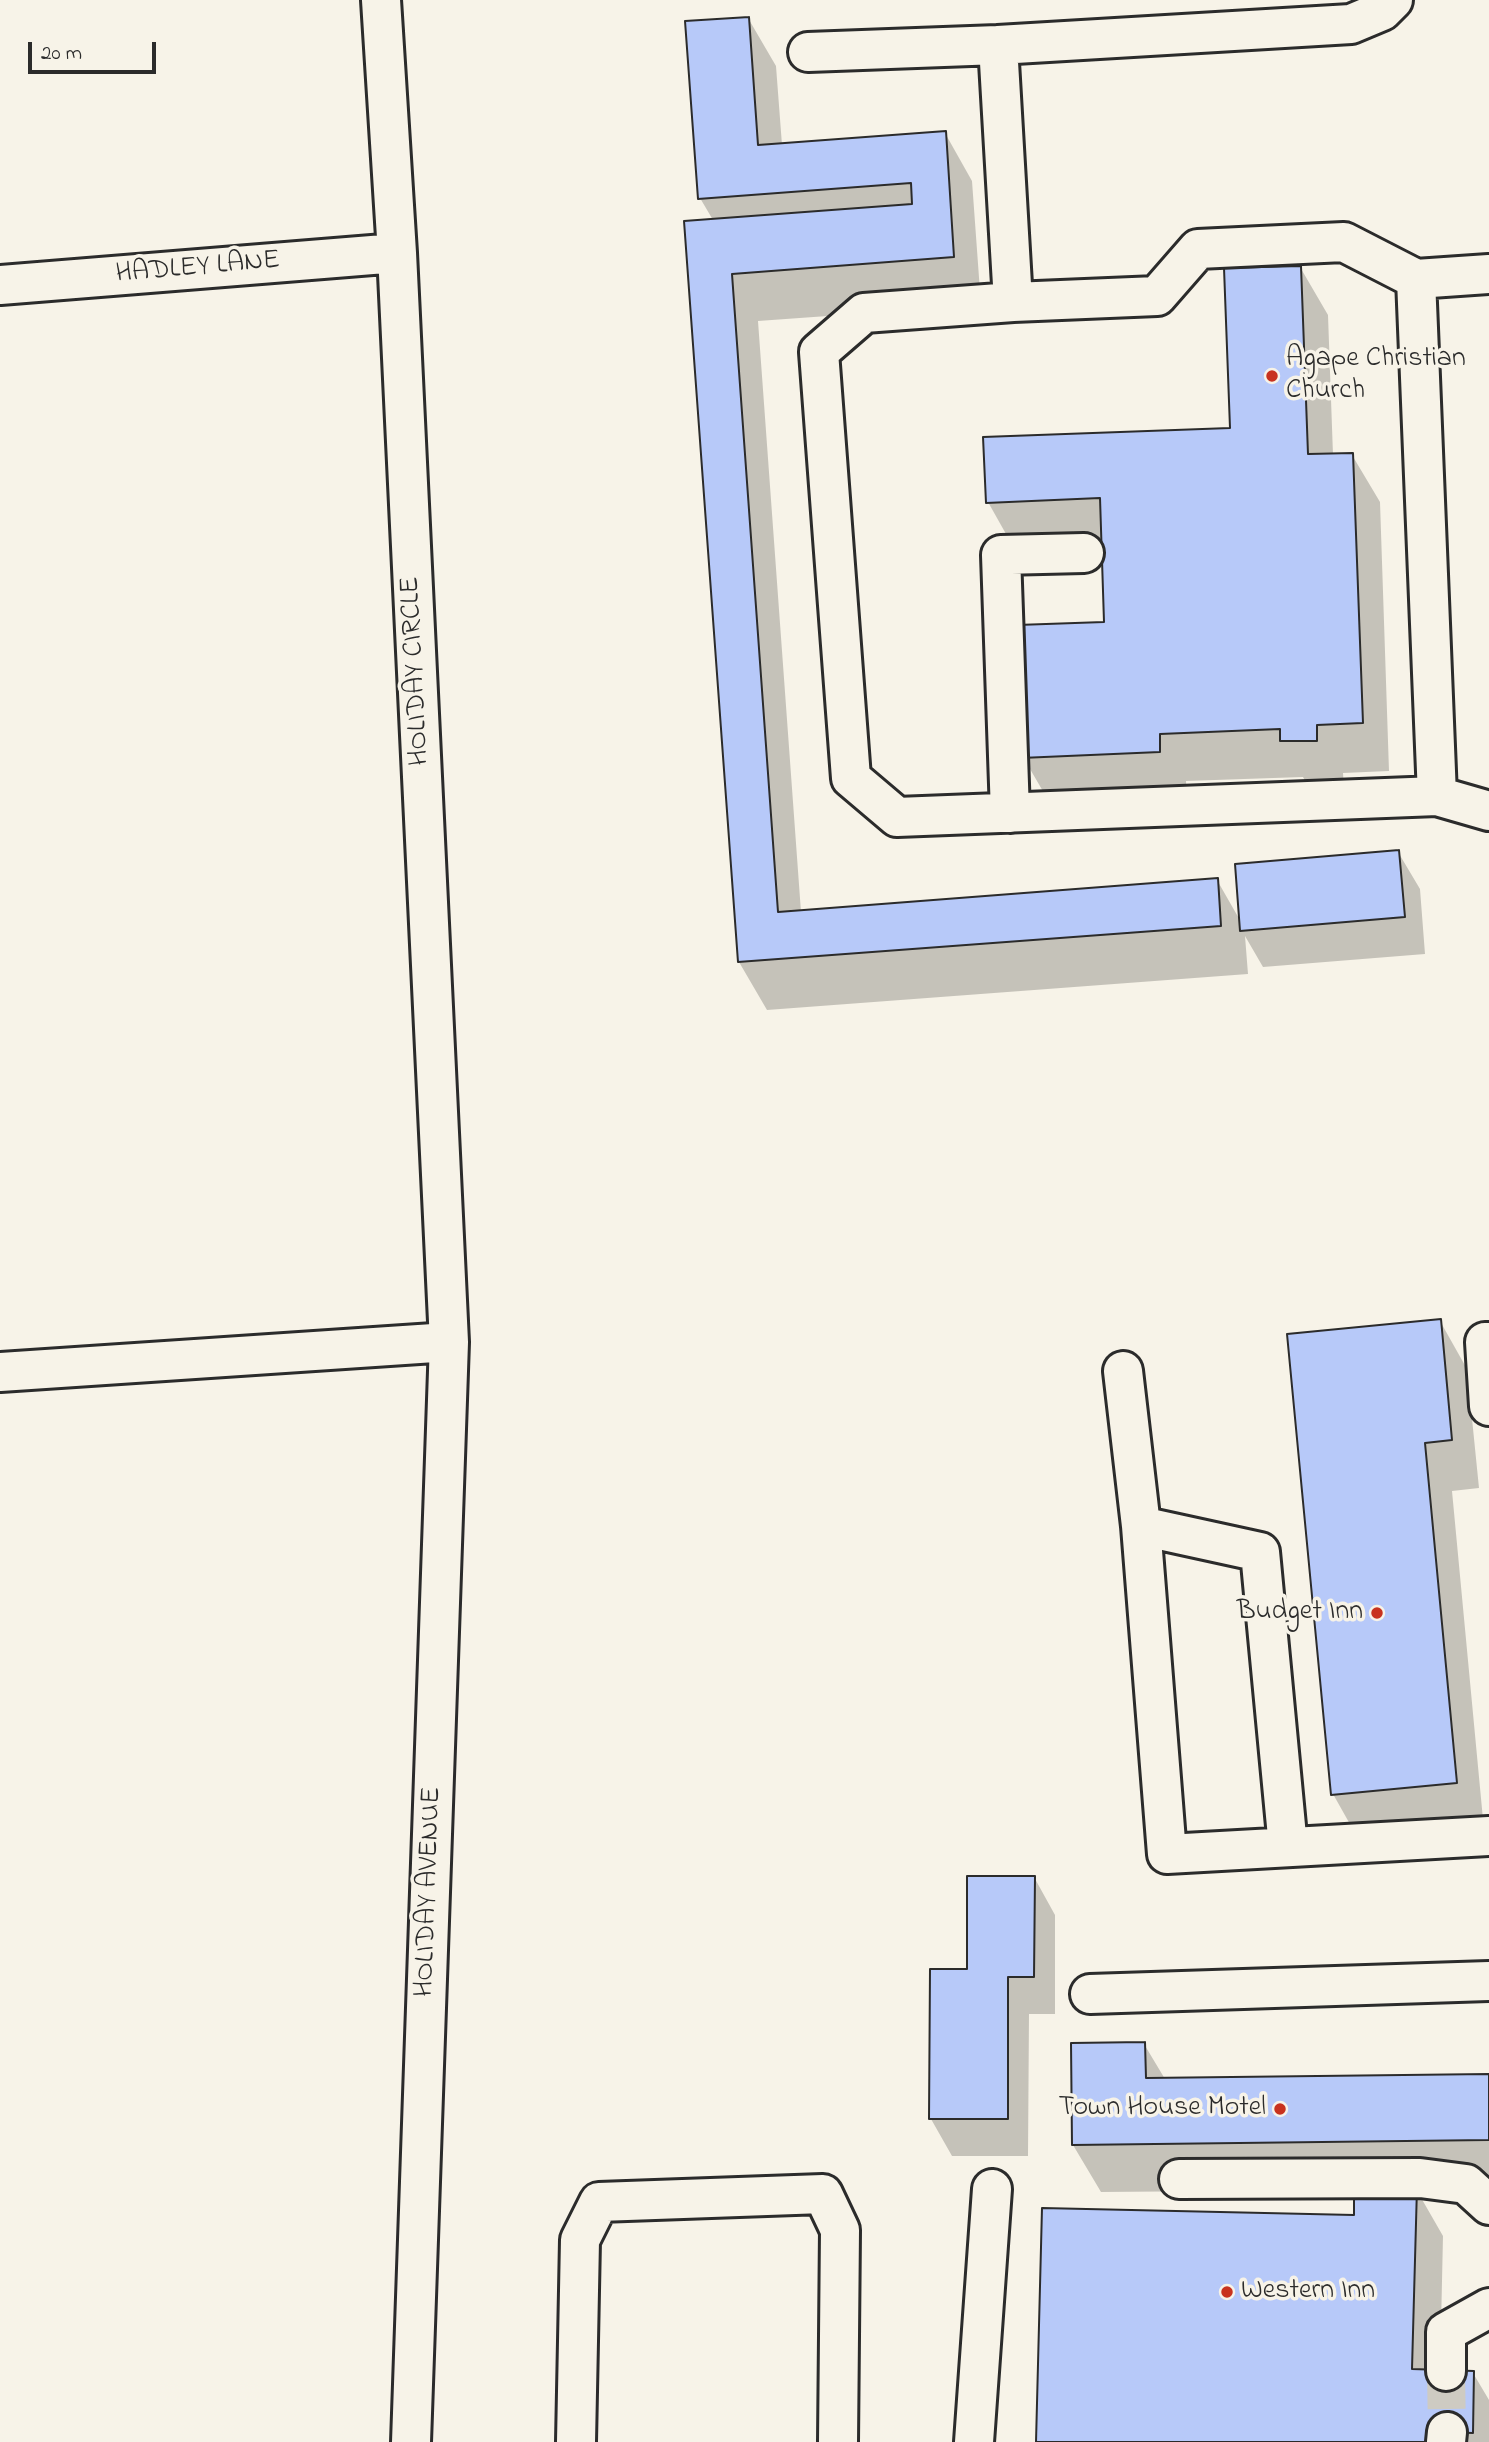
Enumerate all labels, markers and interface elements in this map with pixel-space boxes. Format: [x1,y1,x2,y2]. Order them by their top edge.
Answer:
scale bar [32,28,159,72]
text: 20 m [41,39,82,69]
street label: HADLEY LANE [114,245,282,293]
place label: Agape Christian Church [1286,343,1466,409]
marker: Agape Christian Church [1264,368,1280,384]
street label: HOLIDAY CIRCLE [395,575,439,767]
place label: Budget Inn [1237,1596,1363,1630]
marker: Budget Inn [1369,1605,1385,1621]
street label: HOLIDAY AVENUE [410,1786,450,1998]
place label: Town House Motel [1059,2092,1266,2126]
marker: Town House Motel [1272,2101,1288,2117]
place label: Western Inn [1241,2275,1375,2309]
marker: Western Inn [1219,2284,1235,2300]

